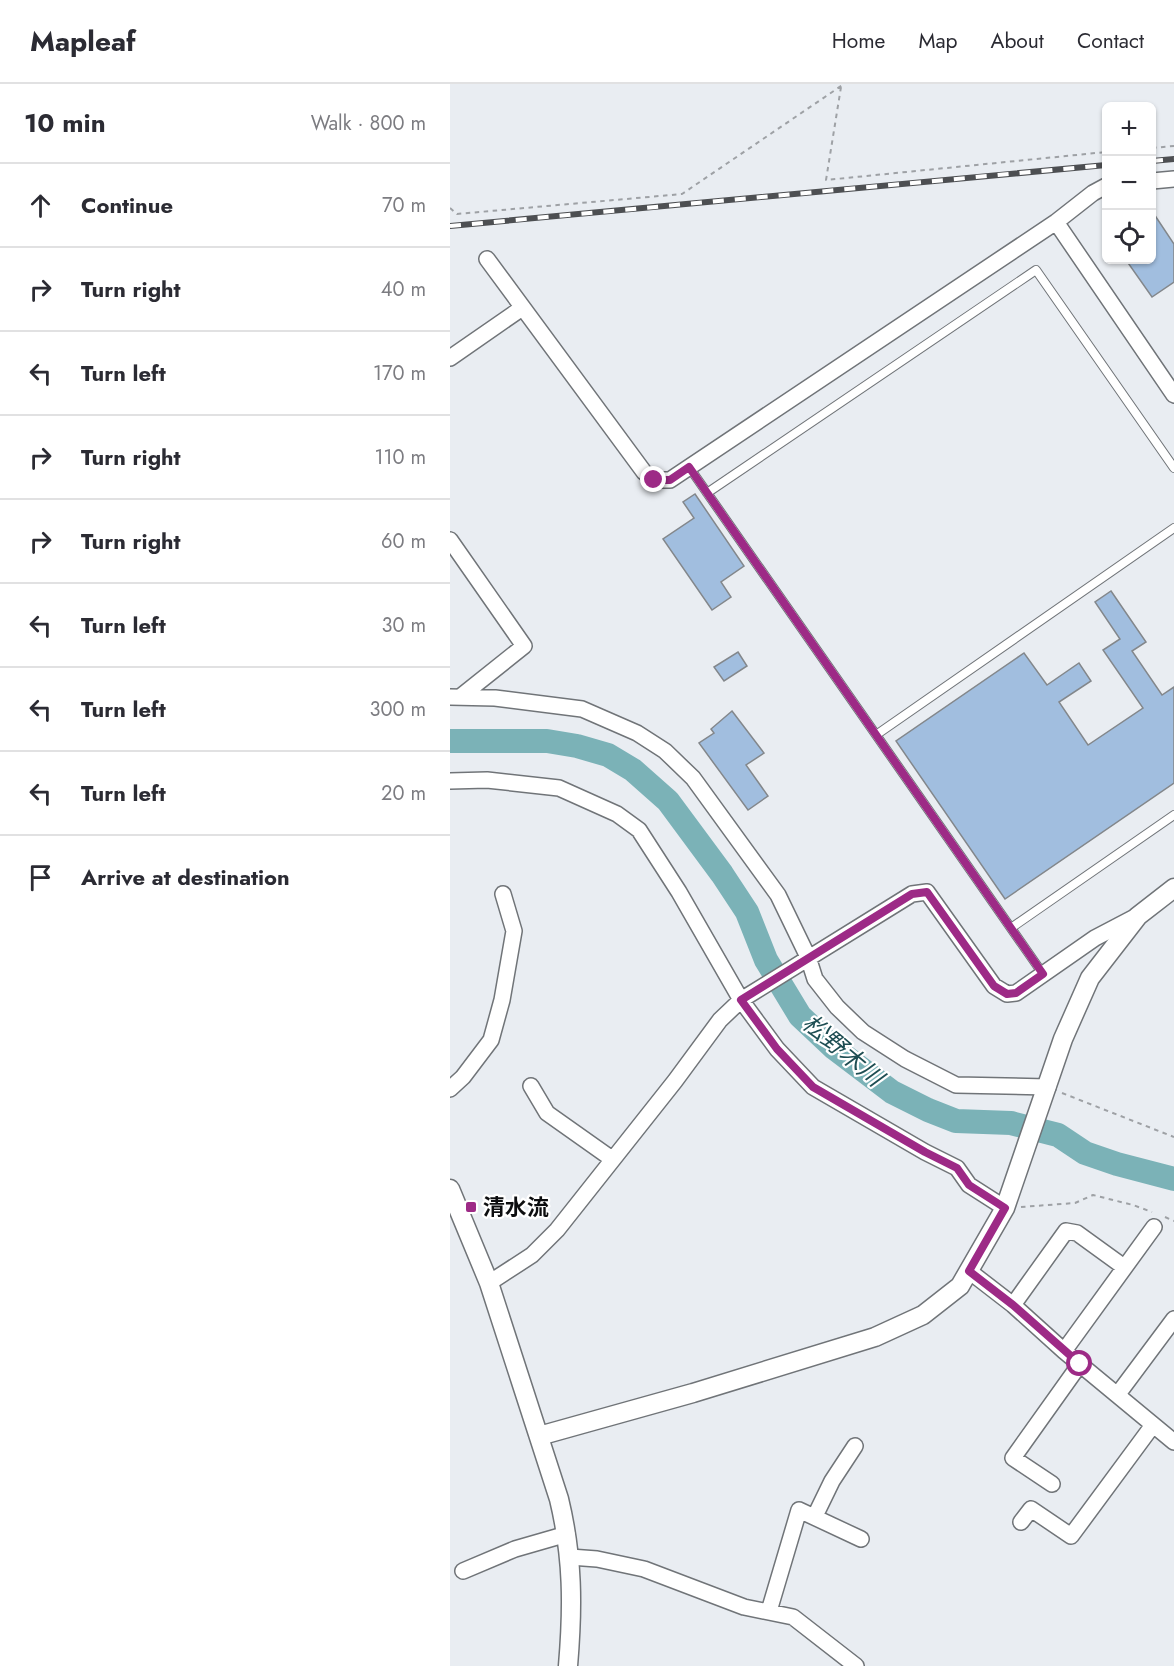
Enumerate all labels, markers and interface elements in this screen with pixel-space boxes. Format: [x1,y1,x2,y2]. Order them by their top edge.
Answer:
text: Mapleaf [30,21,136,62]
text: Home [832,26,885,56]
text: Map [918,26,958,56]
text: About [991,26,1044,56]
text: Contact [1077,26,1144,56]
map controls [1102,102,1156,264]
button: + [1102,102,1156,156]
text: 10 min [24,104,106,142]
text: Walk · 800 m [311,109,426,138]
button: − [1102,156,1156,210]
icon: ahead [24,189,57,222]
text: Continue [81,189,173,221]
text: 70 m [382,191,426,220]
button: locate [1102,210,1156,264]
icon: right [24,273,57,306]
text: Turn right [81,273,181,305]
text: 40 m [381,275,426,304]
icon: left [24,357,57,390]
text: Turn left [81,357,166,389]
text: 170 m [373,359,426,388]
icon: right [24,441,57,474]
text: Turn right [81,441,181,473]
text: 110 m [374,443,426,472]
route end [640,466,666,492]
icon: right [24,525,57,558]
text: Turn right [81,525,181,557]
text: 60 m [381,527,426,556]
icon: left [24,609,57,642]
text: Turn left [81,609,166,641]
text: 30 m [381,611,426,640]
icon: left [24,693,57,726]
text: Turn left [81,693,166,725]
text: 300 m [369,695,426,724]
icon: left [24,777,57,810]
text: Turn left [81,777,166,809]
text: 20 m [381,779,426,808]
icon: arrive [24,861,57,894]
text: Arrive at destination [81,861,290,893]
water label: 松野木川 [795,1006,893,1096]
place label: 清水流 [483,1191,549,1223]
marker: 清水流 [464,1200,478,1214]
route start [1066,1350,1092,1376]

